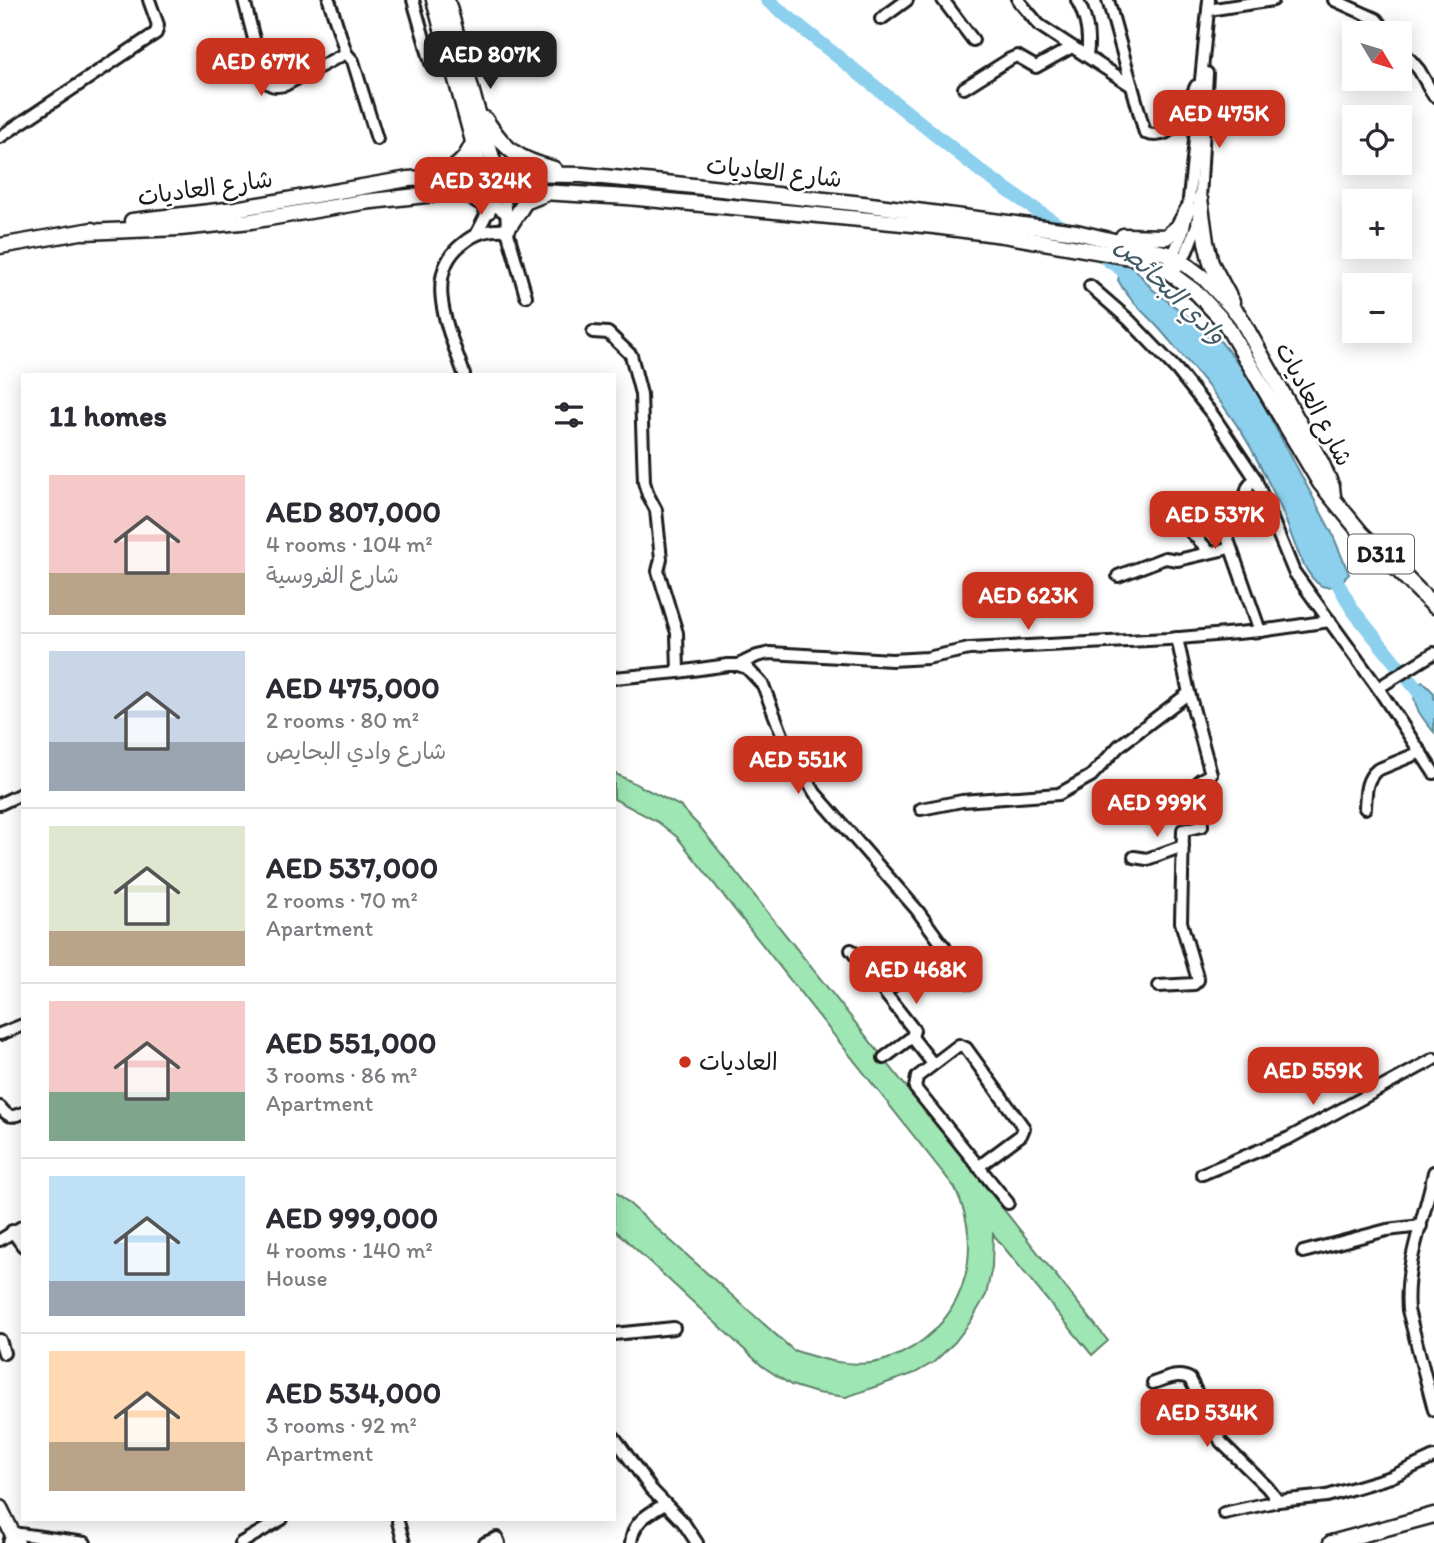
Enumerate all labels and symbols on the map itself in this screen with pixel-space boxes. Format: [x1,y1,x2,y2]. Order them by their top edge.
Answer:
north arrow [1342,21,1412,91]
pin: AED 807K [418,32,562,91]
pin: AED 677K [189,38,333,98]
pin: AED 475K [1147,90,1291,150]
street label: شارع العاديات [705,150,843,196]
pin: AED 324K [409,158,553,217]
street label: شارع العاديات [135,164,275,214]
water label: وادي البحائص [1107,229,1233,353]
street label: شارع العاديات [1267,337,1359,472]
pin: AED 537K [1143,491,1287,551]
road number: D311 [1348,534,1414,574]
pin: AED 623K [956,572,1100,632]
pin: AED 551K [726,736,870,796]
pin: AED 999K [1085,780,1229,839]
pin: AED 468K [844,946,988,1006]
place label: العاديات [699,1047,778,1076]
pin: AED 559K [1241,1048,1385,1107]
marker: العاديات [677,1054,693,1070]
pin: AED 534K [1135,1390,1279,1449]

